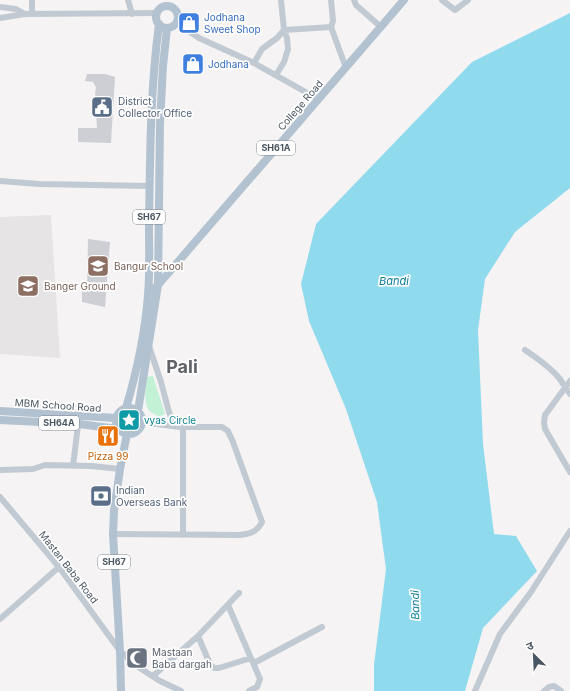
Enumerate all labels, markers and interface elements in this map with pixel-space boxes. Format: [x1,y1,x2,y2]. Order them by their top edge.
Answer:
shop icon: Jodhana Sweet Shop [176,10,202,36]
place label: Jodhana Sweet Shop [204,11,261,35]
shop icon: Jodhana [180,51,206,77]
place label: Jodhana [208,58,249,70]
street label: College Road [275,77,325,133]
public building icon: District Collector Office [89,94,115,120]
place label: District Collector Office [118,95,192,119]
road number: SH61A [257,141,295,155]
road number: SH67 [133,210,165,224]
school or university icon: Bangur School [85,253,111,279]
place label: Bangur School [114,260,183,272]
school or university icon: Banger Ground [15,273,41,299]
water label: Bandi [379,274,409,288]
place label: Banger Ground [44,280,116,292]
district label: Pali [166,356,198,377]
street label: MBM School Road [14,396,102,414]
place icon: vyas Circle [116,407,142,433]
place label: vyas Circle [144,414,196,426]
road number: SH64A [39,416,79,430]
restaurant icon: Pizza 99 [95,423,121,449]
place label: Pizza 99 [88,450,128,462]
bank icon: Indian Overseas Bank [88,483,114,509]
place label: Indian Overseas Bank [116,484,188,508]
street label: Mastan Baba Road [37,528,101,606]
road number: SH67 [98,555,130,569]
water label: Bandi [408,590,422,620]
north arrow [514,635,554,675]
text: उ [524,638,536,654]
mosque icon: Mastaan Baba dargah [124,645,150,671]
place label: Mastaan Baba dargah [152,646,212,670]

